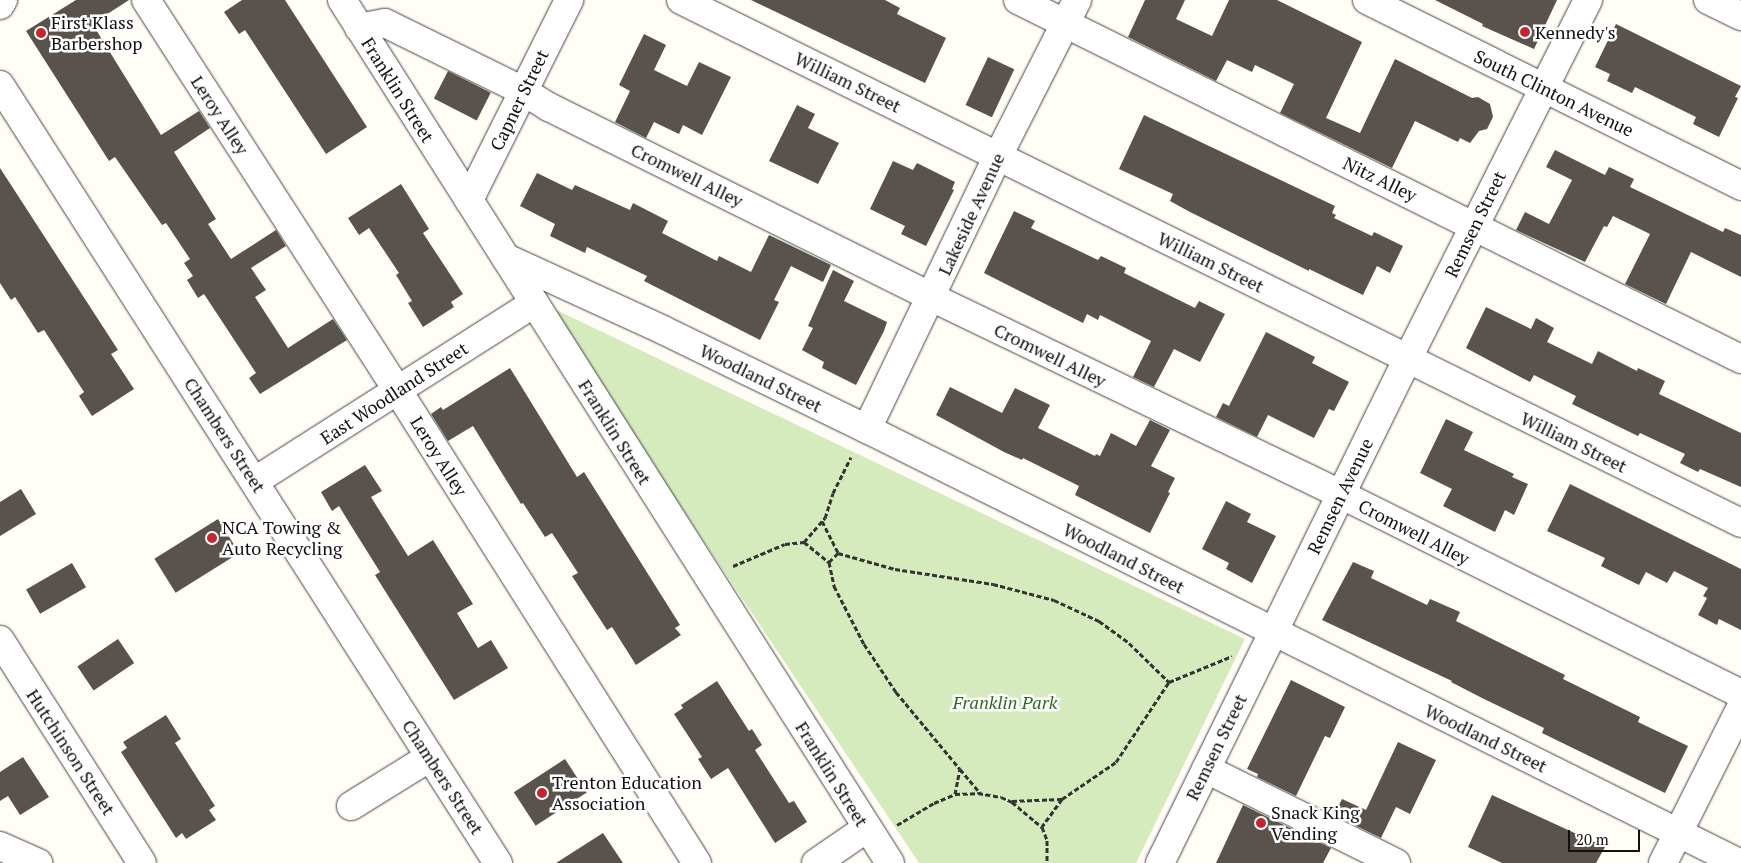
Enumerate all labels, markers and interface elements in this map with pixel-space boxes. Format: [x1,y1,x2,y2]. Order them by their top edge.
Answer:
place label: First Klass Barbershop [51,12,142,54]
place label: Kennedy's [1535,21,1616,43]
marker: Kennedy's [1519,26,1531,38]
marker: First Klass Barbershop [35,27,47,39]
street label: Franklin Street [357,34,439,146]
street label: South Clinton Avenue [1470,45,1638,141]
street label: Capner Street [485,46,553,154]
street label: William Street [791,47,905,117]
street label: Leroy Alley [186,71,254,159]
street label: Cromwell Alley [627,139,747,211]
street label: Lakeside Avenue [933,149,1009,279]
street label: Nitz Alley [1340,152,1420,206]
street label: Remsen Street [1440,167,1510,281]
street label: William Street [1154,227,1268,297]
street label: Cromwell Alley [990,319,1110,391]
street label: East Woodland Street [316,337,472,449]
street label: Woodland Street [696,339,826,417]
street label: Chambers Street [180,373,270,497]
street label: Franklin Street [574,376,656,488]
street label: William Street [1517,407,1631,477]
street label: Leroy Alley [406,412,472,500]
street label: Remsen Avenue [1303,434,1377,558]
street label: Cromwell Alley [1355,495,1473,569]
place label: NCA Towing & Auto Recycling [222,517,342,560]
street label: Woodland Street [1060,518,1188,598]
marker: NCA Towing & Auto Recycling [206,532,218,544]
street label: Hutchinson Street [22,685,120,819]
street label: Remsen Street [1181,690,1251,804]
park label: Franklin Park [953,691,1057,713]
street label: Woodland Street [1421,699,1551,777]
street label: Chambers Street [398,715,488,839]
street label: Franklin Street [791,718,873,830]
place label: Trenton Education Association [552,772,702,814]
marker: Trenton Education Association [536,787,548,799]
place label: Snack King Vending [1271,802,1360,844]
marker: Snack King Vending [1255,817,1267,829]
scale bar [1571,820,1644,852]
text: 20 m [1576,829,1609,849]

